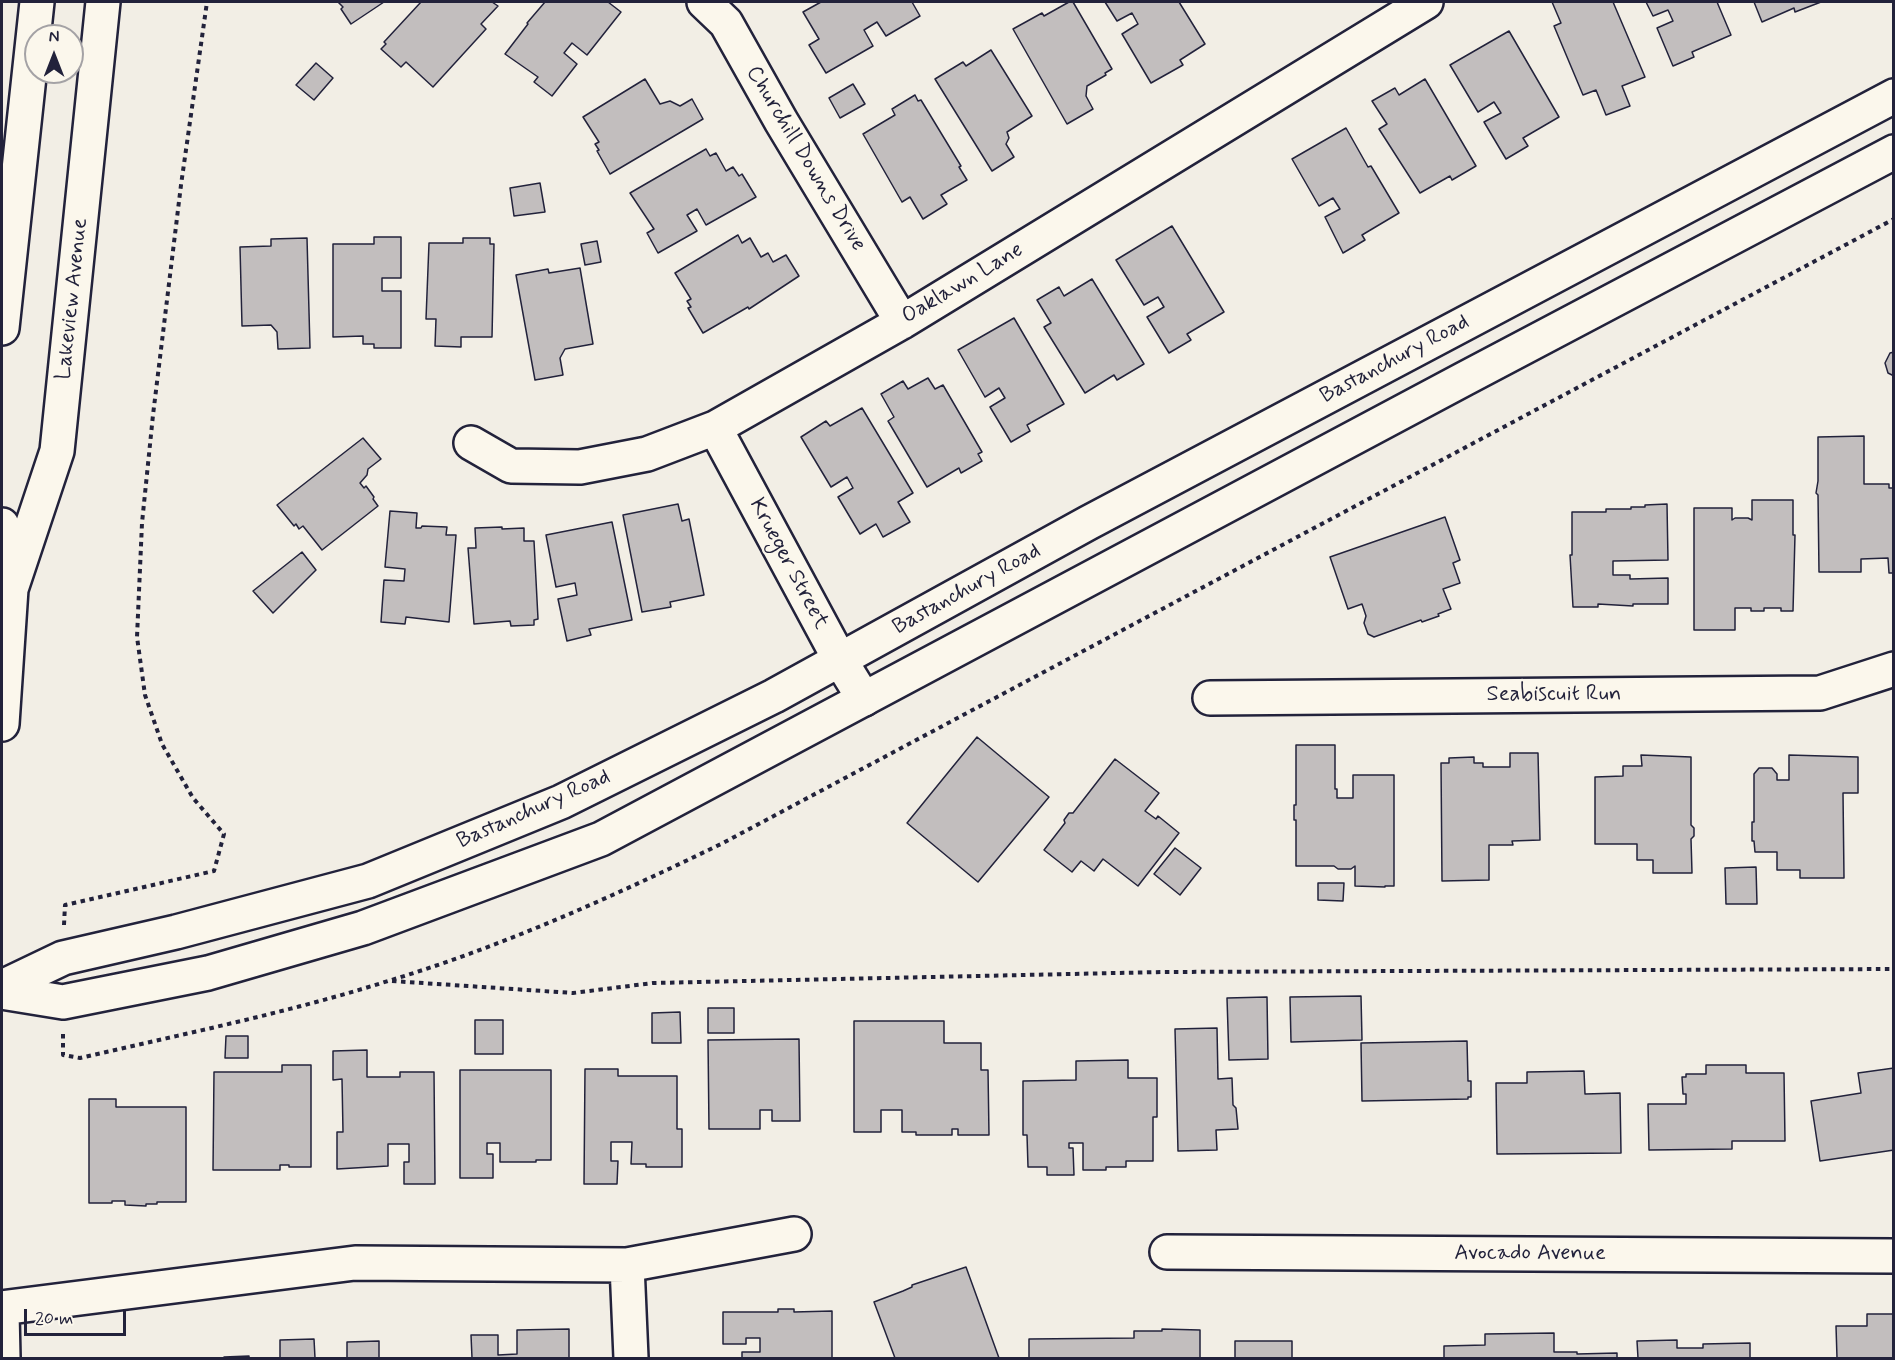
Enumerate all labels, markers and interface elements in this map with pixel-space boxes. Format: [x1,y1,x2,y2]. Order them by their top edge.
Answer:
north arrow [24,24,84,84]
text: N [49,27,59,48]
street label: Churchill Downs Drive [739,61,871,257]
street label: Lakeview Avenue [51,217,95,381]
street label: Oaklawn Lane [898,237,1028,331]
street label: Bastanchury Road [1316,310,1474,410]
street label: Krueger Street [742,494,834,634]
street label: Bastanchury Road [889,539,1045,641]
street label: Seabiscuit Run [1487,682,1621,708]
street label: Bastanchury Road [453,764,615,856]
street label: Avocado Avenue [1454,1241,1606,1267]
scale bar [27,1297,129,1335]
text: 20 m [35,1307,73,1331]

